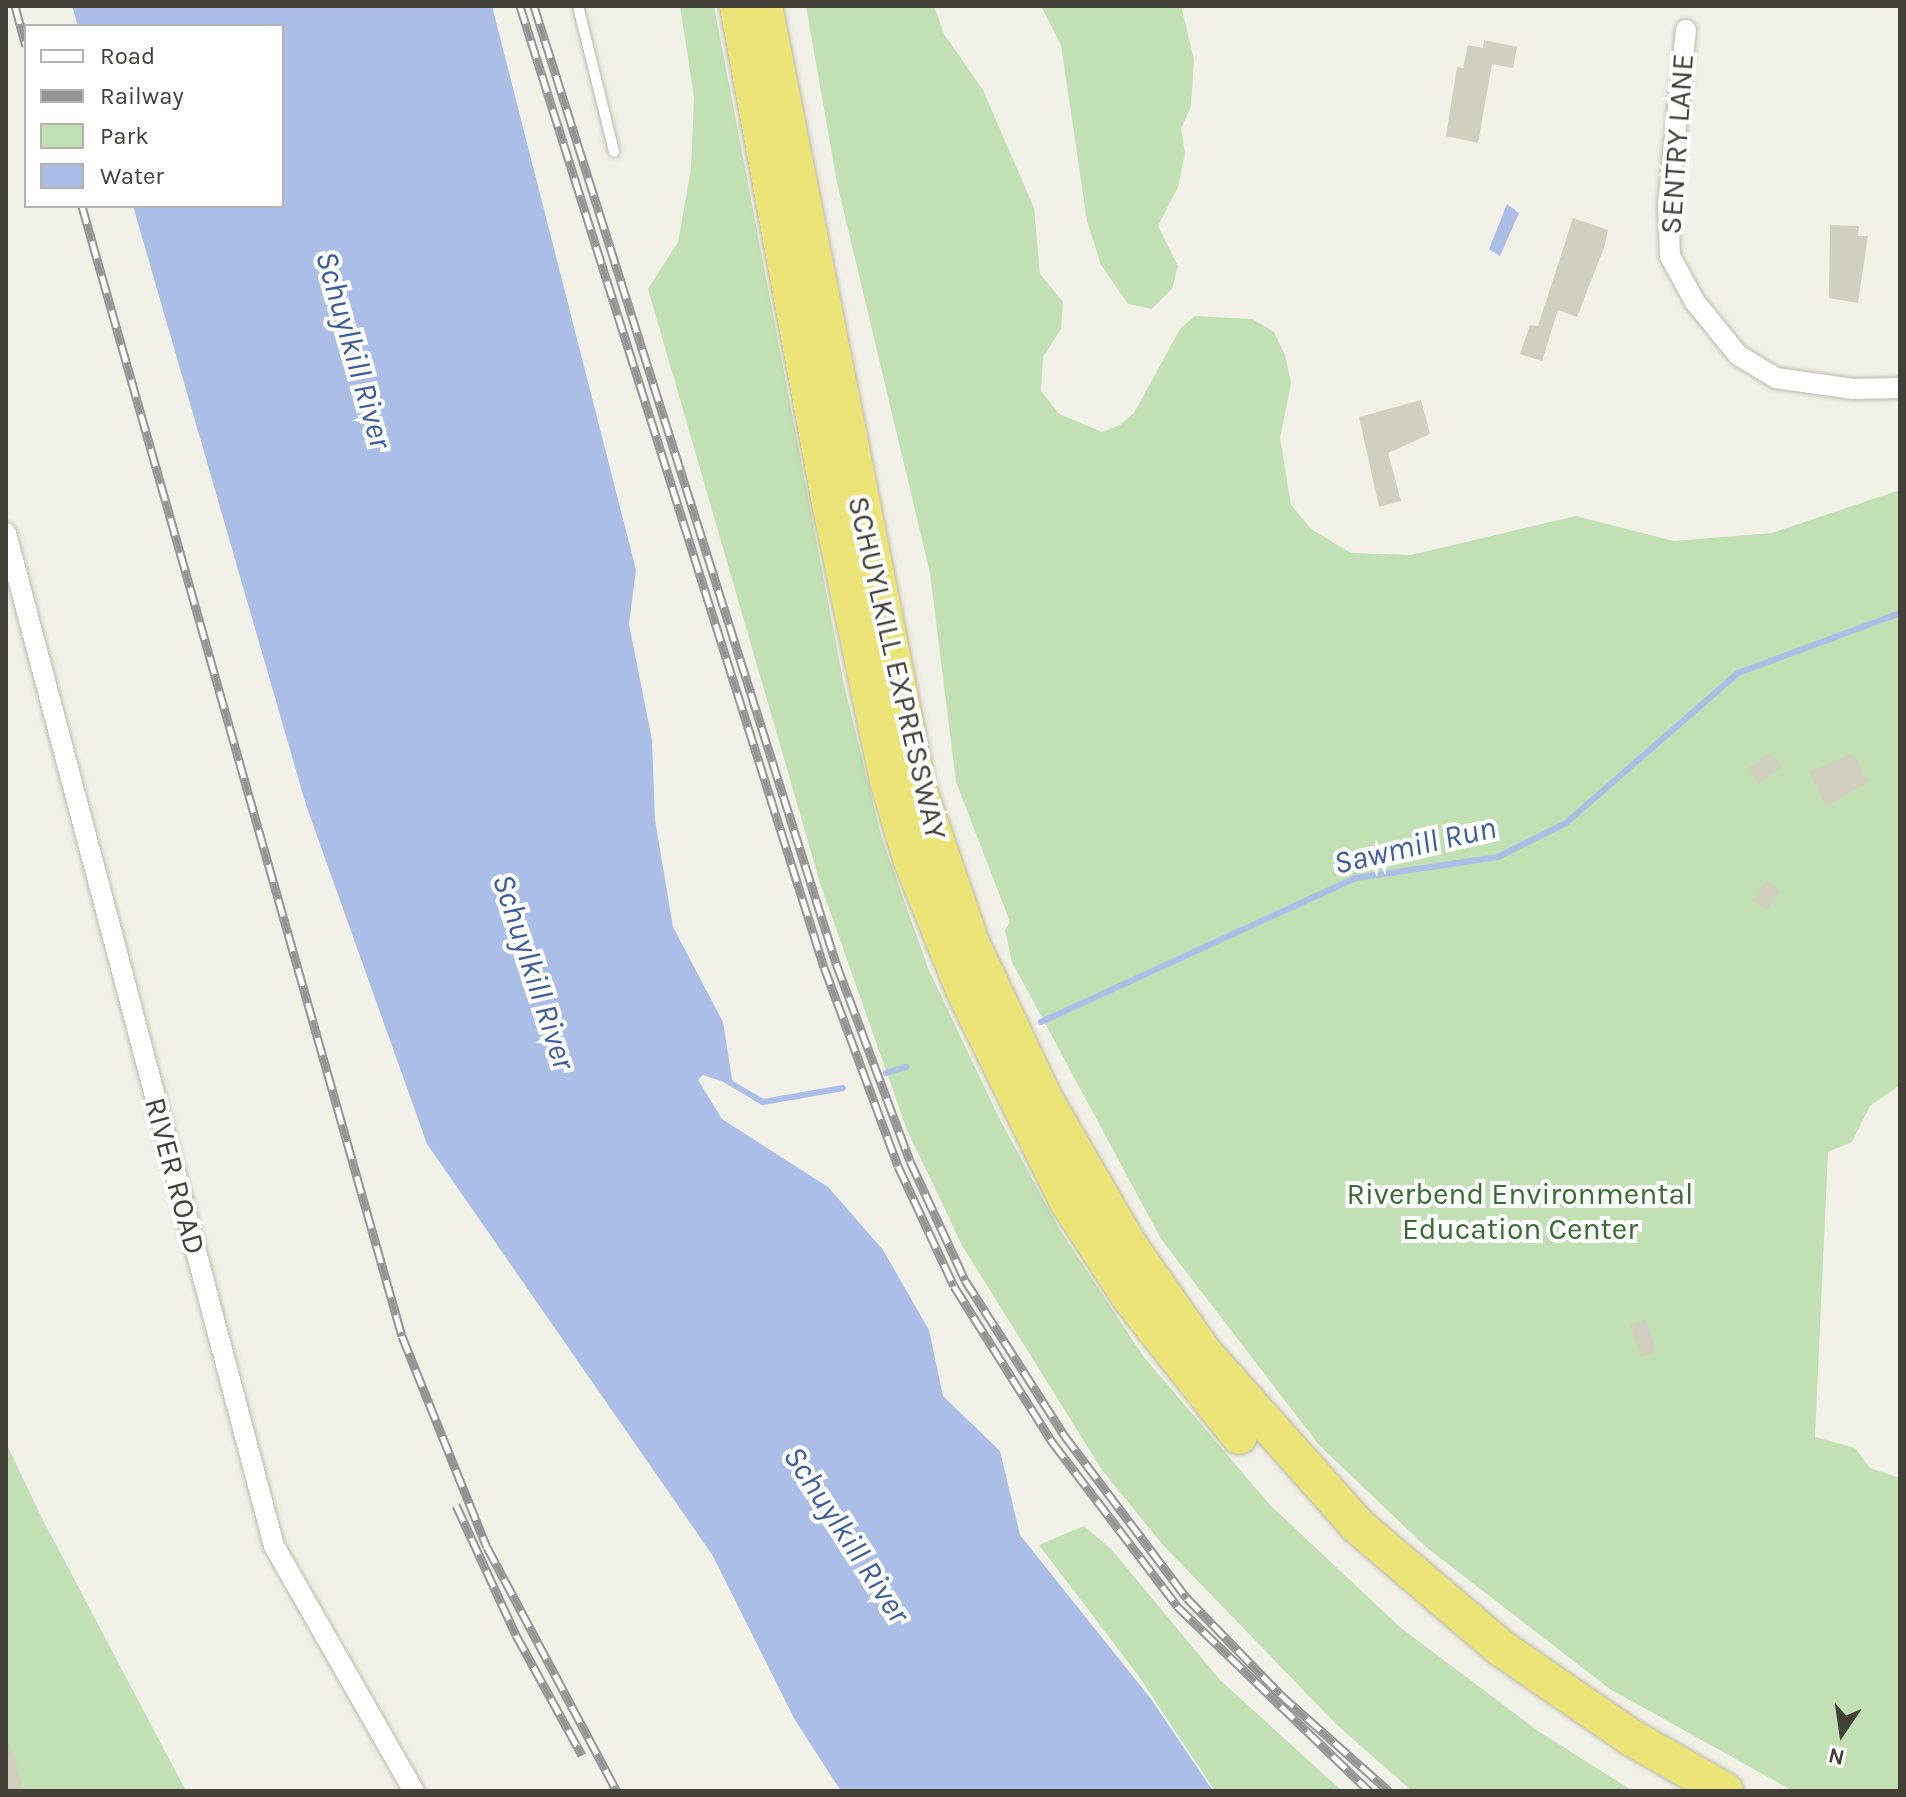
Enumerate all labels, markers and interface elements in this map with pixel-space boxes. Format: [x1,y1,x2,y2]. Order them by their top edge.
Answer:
legend [24,24,284,208]
text: Road [100,42,155,70]
street label: SENTRY LANE [1653,52,1701,236]
text: Railway [100,82,184,110]
text: Park [100,122,149,150]
text: Water [100,162,164,190]
water label: Schuylkill River [306,247,400,453]
street label: SCHUYLKILL EXPRESSWAY [840,493,954,843]
water label: Sawmill Run [1330,809,1500,883]
water label: Schuylkill River [483,869,583,1075]
street label: RIVER ROAD [137,1094,213,1258]
park label: Riverbend Environmental Education Center [1347,1176,1693,1246]
water label: Schuylkill River [774,1439,918,1631]
north arrow [1802,1693,1882,1773]
text: N [1826,1742,1847,1771]

